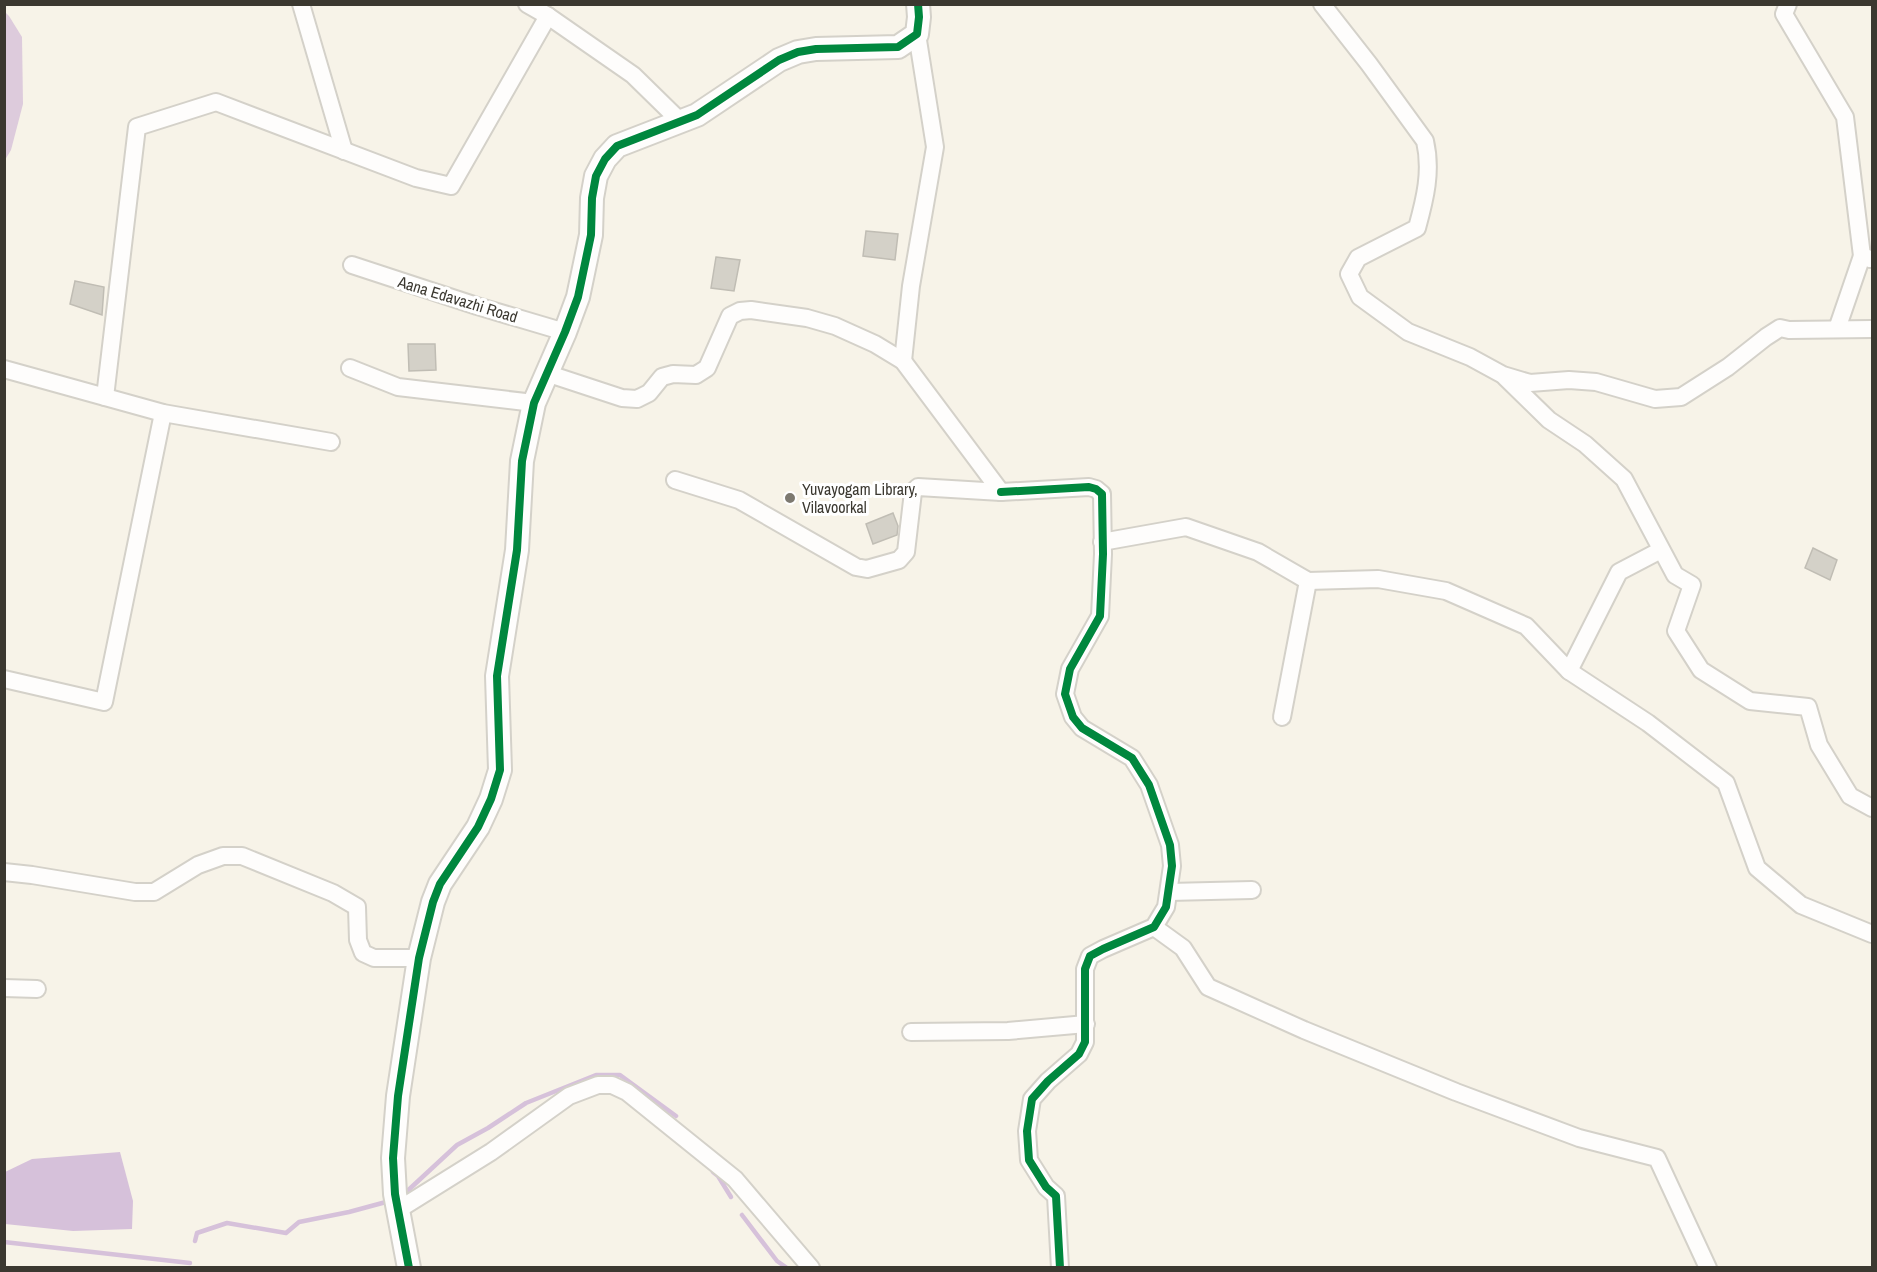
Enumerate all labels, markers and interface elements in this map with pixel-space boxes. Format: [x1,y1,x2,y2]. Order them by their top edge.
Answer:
street label: Aana Edavazhi Road [395,270,521,328]
place label: Yuvayogam Library, Vilavoorkal [802,478,918,518]
marker: Yuvayogam Library, Vilavoorkal [783,491,797,505]

